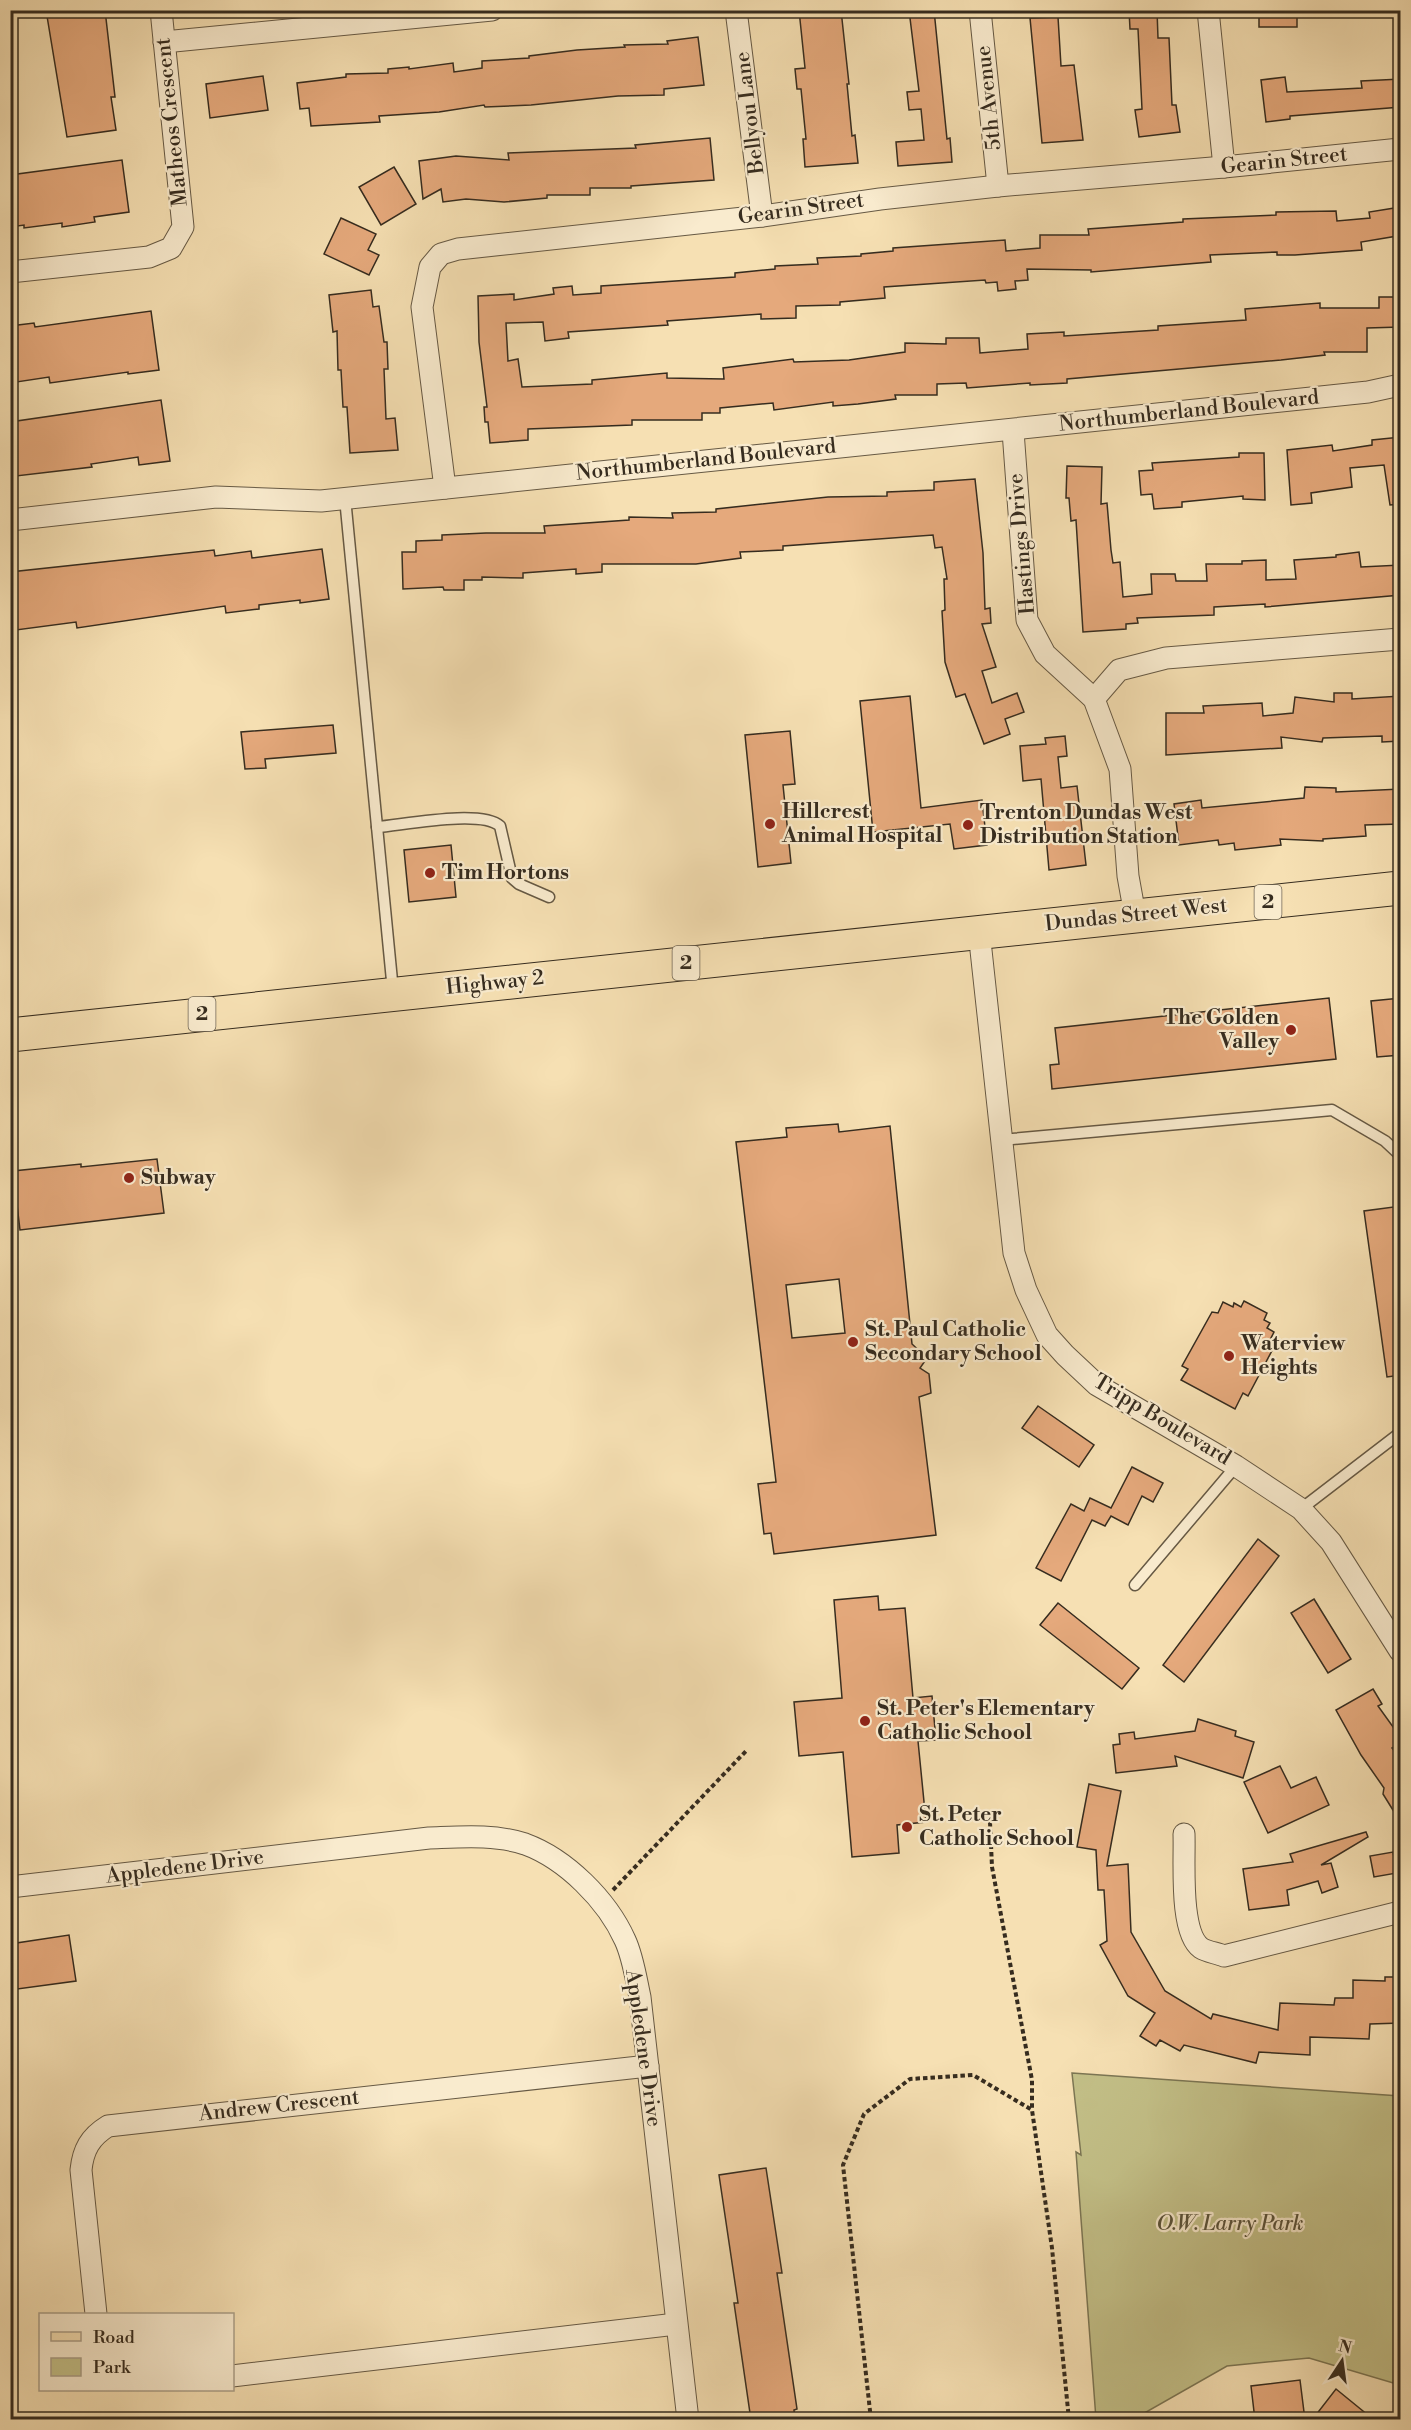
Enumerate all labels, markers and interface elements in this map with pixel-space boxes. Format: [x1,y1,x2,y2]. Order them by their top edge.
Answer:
street label: Matheos Crescent [150,36,194,208]
street label: 5th Avenue [971,44,1007,152]
street label: Bellyou Lane [730,50,771,177]
street label: Gearin Street [1219,141,1349,181]
street label: Gearin Street [736,187,866,231]
street label: Northumberland Boulevard [1058,384,1320,438]
street label: Northumberland Boulevard [575,433,837,487]
street label: Hastings Drive [1003,472,1041,616]
place label: Hillcrest Animal Hospital [781,799,942,849]
place label: Trenton Dundas West Distribution Station [980,800,1193,850]
marker: Hillcrest Animal Hospital [763,817,777,831]
marker: Trenton Dundas West Distribution Station [961,818,975,832]
place label: Tim Hortons [442,860,569,886]
marker: Tim Hortons [423,866,437,880]
road number: 2 [1254,885,1282,919]
street label: Dundas Street West [1043,892,1229,938]
road number: 2 [672,946,700,980]
street label: Highway 2 [445,965,545,1001]
road number: 2 [188,997,216,1031]
place label: The Golden Valley [1163,1005,1279,1055]
marker: The Golden Valley [1284,1023,1298,1037]
place label: Subway [141,1165,216,1191]
marker: Subway [122,1171,136,1185]
place label: St. Paul Catholic Secondary School [865,1317,1042,1367]
place label: Waterview Heights [1240,1331,1345,1381]
marker: St. Paul Catholic Secondary School [846,1335,860,1349]
marker: Waterview Heights [1222,1349,1236,1363]
street label: Tripp Boulevard [1088,1369,1236,1471]
place label: St. Peter's Elementary Catholic School [877,1696,1095,1746]
marker: St. Peter's Elementary Catholic School [858,1714,872,1728]
place label: St. Peter Catholic School [919,1802,1074,1852]
marker: St. Peter Catholic School [900,1820,914,1834]
street label: Appledene Drive [104,1844,265,1890]
street label: Appledene Drive [619,1966,667,2129]
street label: Andrew Crescent [196,2085,361,2127]
park label: O.W. Larry Park [1157,2211,1303,2237]
legend [39,2313,234,2391]
text: Road [93,2326,136,2349]
north arrow [1312,2331,1372,2391]
text: N [1337,2336,1354,2359]
text: Park [93,2356,132,2379]

